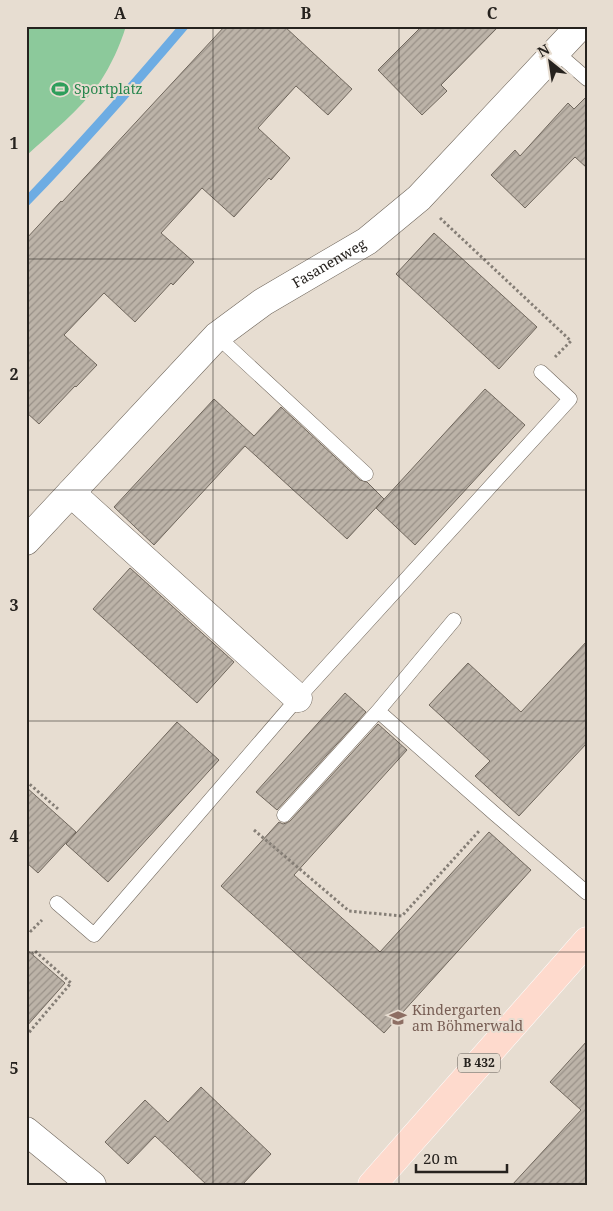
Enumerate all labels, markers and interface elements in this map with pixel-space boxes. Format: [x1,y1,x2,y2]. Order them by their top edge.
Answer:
text: A [114,2,127,24]
text: B [301,2,312,24]
text: C [487,2,498,24]
north arrow [526,38,576,88]
text: N [534,39,553,61]
sports icon: Sportplatz [50,79,70,99]
place label: Sportplatz [74,79,143,98]
text: 1 [9,132,19,154]
street label: Fasanenweg [288,234,370,292]
text: 2 [9,363,19,385]
text: 3 [9,594,19,616]
text: 4 [9,825,19,847]
place label: Kindergarten am Böhmerwald [412,1000,523,1035]
school or university icon: Kindergarten am Böhmerwald [388,1008,408,1028]
road number: B 432 [458,1054,500,1072]
text: 5 [9,1057,19,1079]
scale bar [416,1141,507,1173]
text: 20 m [423,1148,458,1168]

